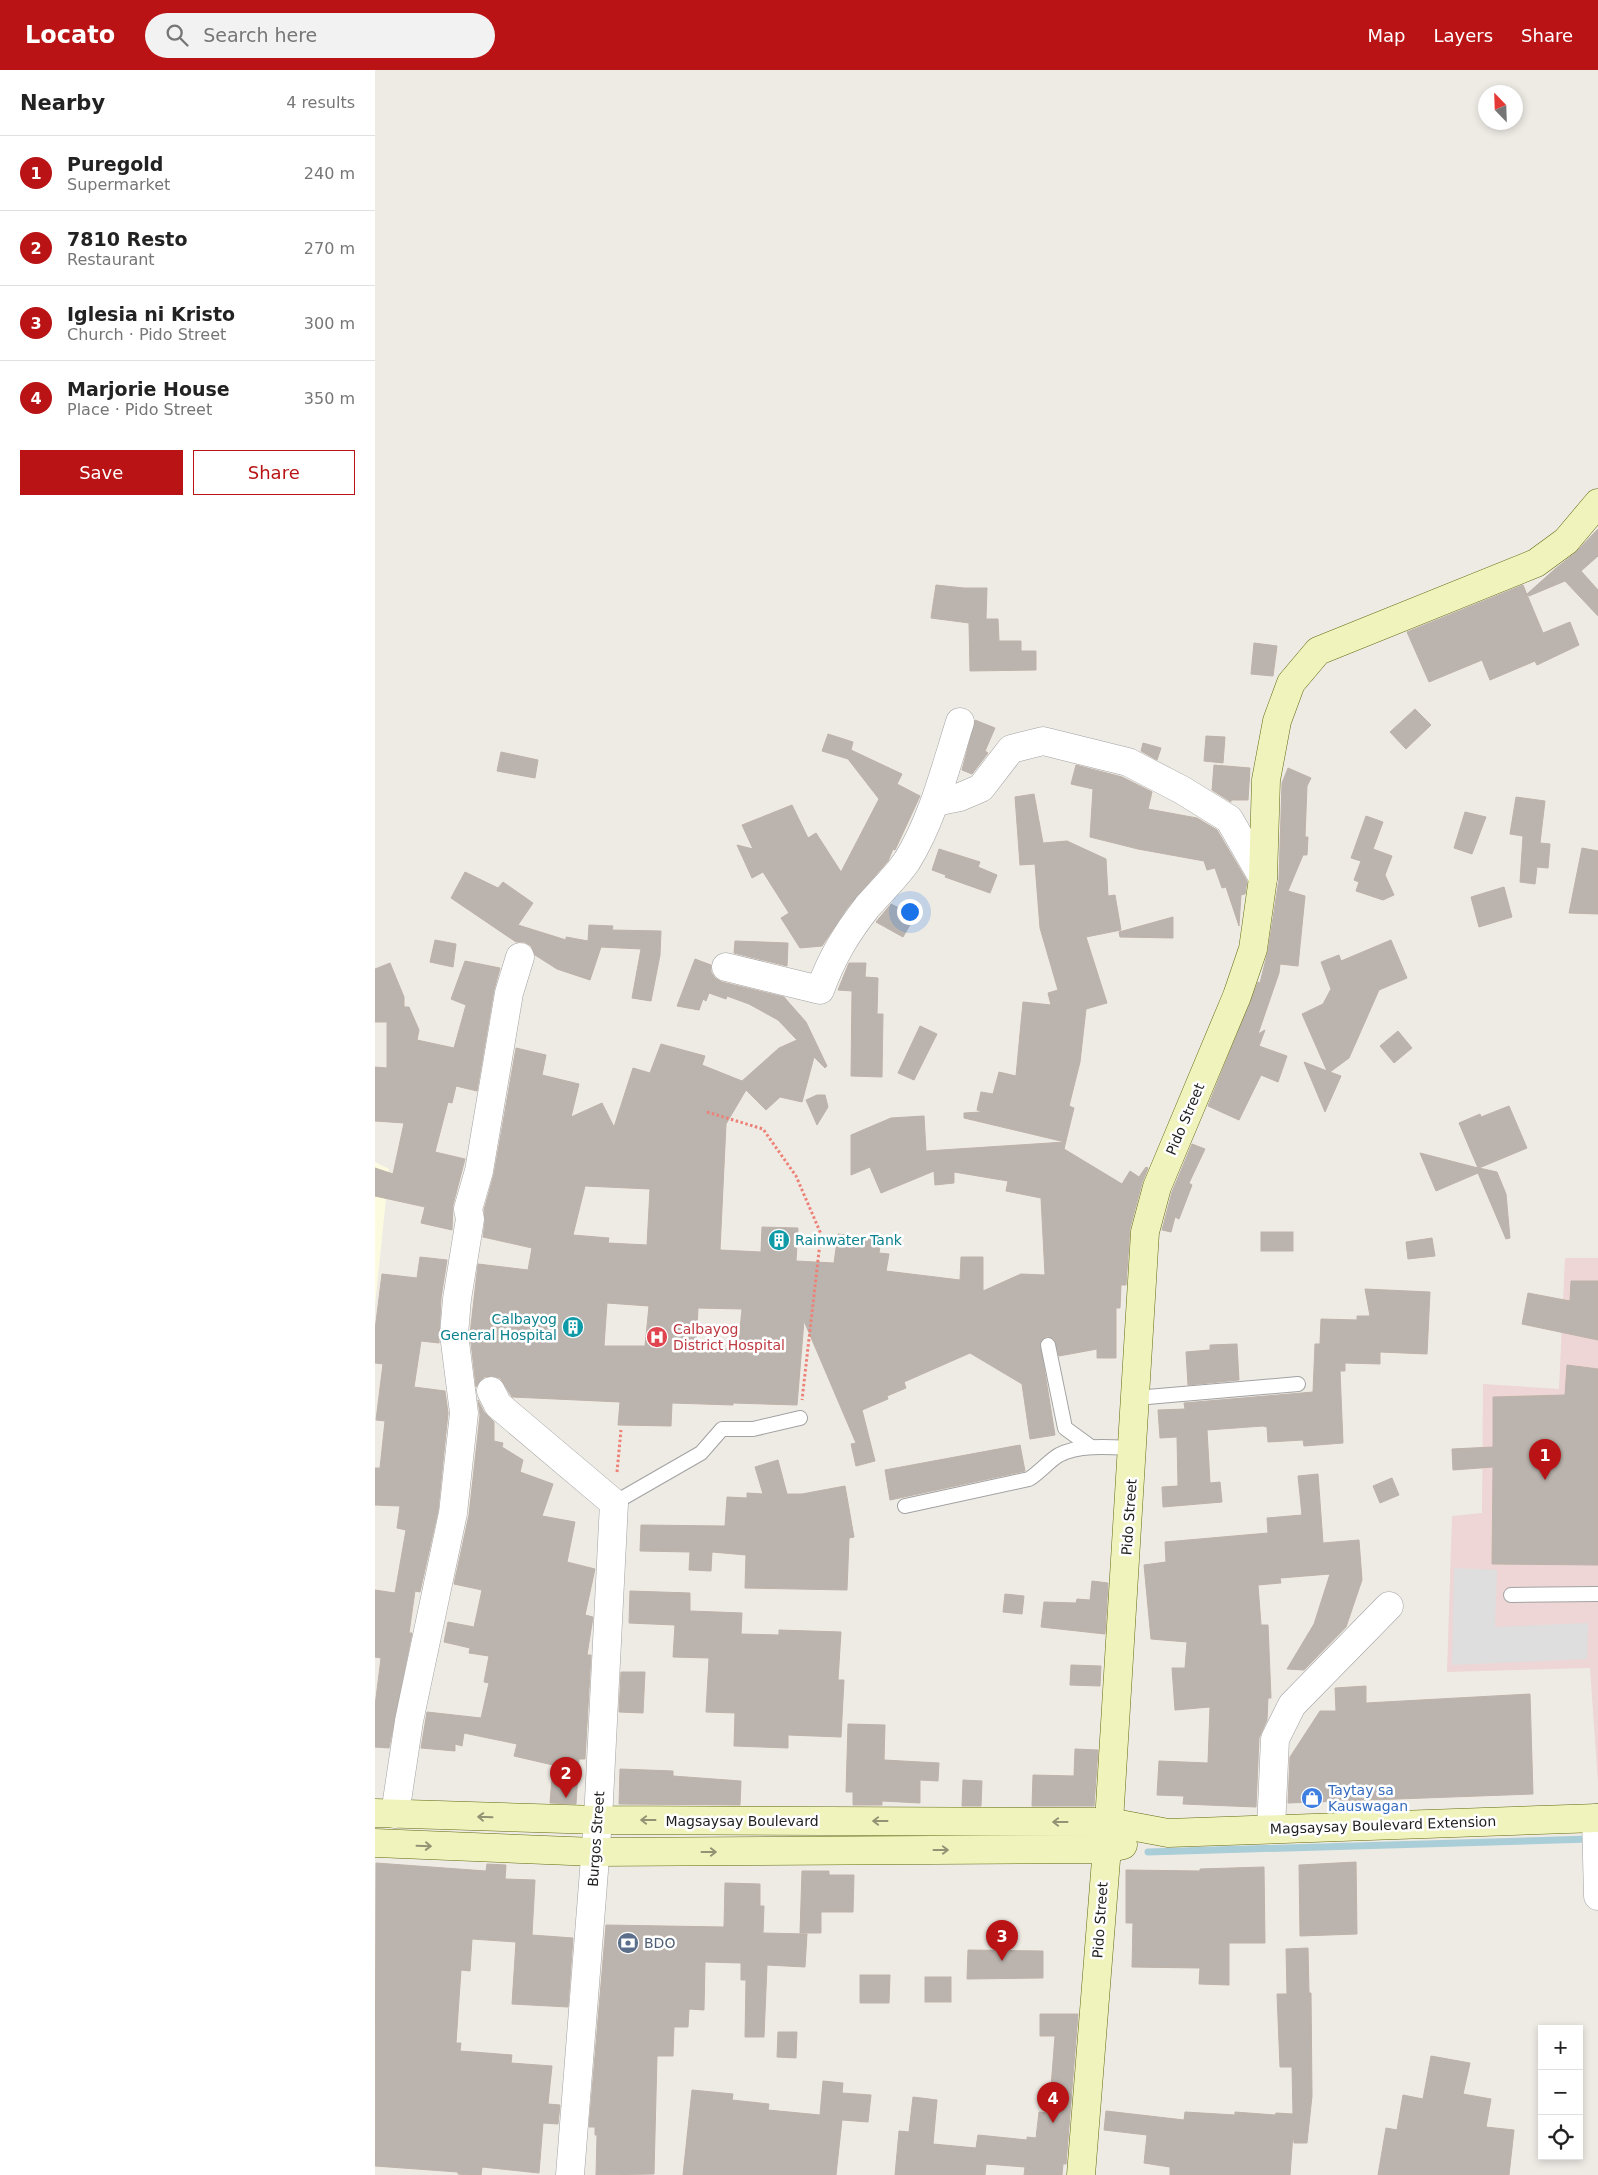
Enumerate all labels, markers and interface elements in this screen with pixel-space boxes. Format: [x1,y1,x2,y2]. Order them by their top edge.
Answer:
search box [145,13,495,58]
text: Locato [25,21,115,49]
icon: search [163,21,191,49]
text: Search here [203,24,317,46]
text: Map [1367,25,1405,46]
text: Layers [1433,25,1493,46]
text: Share [1521,25,1573,46]
north arrow [1478,85,1523,130]
text: Nearby [20,91,105,115]
text: 4 results [286,93,355,112]
text: Puregold [67,153,163,175]
text: 1 [30,164,42,183]
text: 240 m [304,164,355,183]
text: Supermarket [67,175,170,194]
text: 7810 Resto [67,228,187,250]
text: 2 [30,239,42,258]
text: 270 m [304,239,355,258]
text: Restaurant [67,250,155,269]
text: Iglesia ni Kristo [67,303,235,325]
text: 3 [30,314,42,333]
text: 300 m [304,314,355,333]
text: Church · Pido Street [67,325,226,344]
text: Marjorie House [67,378,230,400]
text: 4 [30,389,42,408]
text: 350 m [304,389,355,408]
text: Place · Pido Street [67,400,212,419]
button: Save [20,450,183,495]
button: Share [193,450,355,495]
your location [897,899,923,925]
street label: Pido Street [1163,1080,1208,1157]
building icon: Rainwater Tank [767,1228,791,1252]
place label: Rainwater Tank [795,1232,903,1248]
place label: Calbayog General Hospital [440,1311,557,1343]
building icon: Calbayog General Hospital [561,1315,585,1339]
place label: Calbayog District Hospital [673,1321,785,1353]
hospital icon: Calbayog District Hospital [645,1325,669,1349]
pin: 1 [1529,1439,1561,1480]
street label: Pido Street [1118,1478,1140,1556]
pin: 2 [550,1757,582,1798]
place label: Taytay sa Kauswagan [1327,1782,1408,1814]
shop icon: Taytay sa Kauswagan [1300,1786,1324,1810]
street label: Burgos Street [585,1790,607,1887]
one-way arrow [477,1812,493,1821]
street label: Magsaysay Boulevard [665,1813,819,1829]
street label: Magsaysay Boulevard Extension [1270,1813,1496,1837]
one-way arrow [640,1815,656,1825]
one-way arrow [872,1816,888,1826]
one-way arrow [1052,1817,1068,1827]
one-way arrow [415,1841,431,1850]
one-way arrow [932,1845,949,1855]
one-way arrow [700,1847,716,1856]
street label: Pido Street [1089,1881,1111,1959]
pin: 3 [986,1920,1018,1961]
bank icon: BDO [616,1931,640,1955]
place label: BDO [644,1935,675,1951]
map controls [1538,2025,1583,2160]
button: + [1538,2025,1583,2070]
button: − [1538,2070,1583,2115]
pin: 4 [1037,2082,1069,2123]
button: locate [1538,2115,1583,2160]

